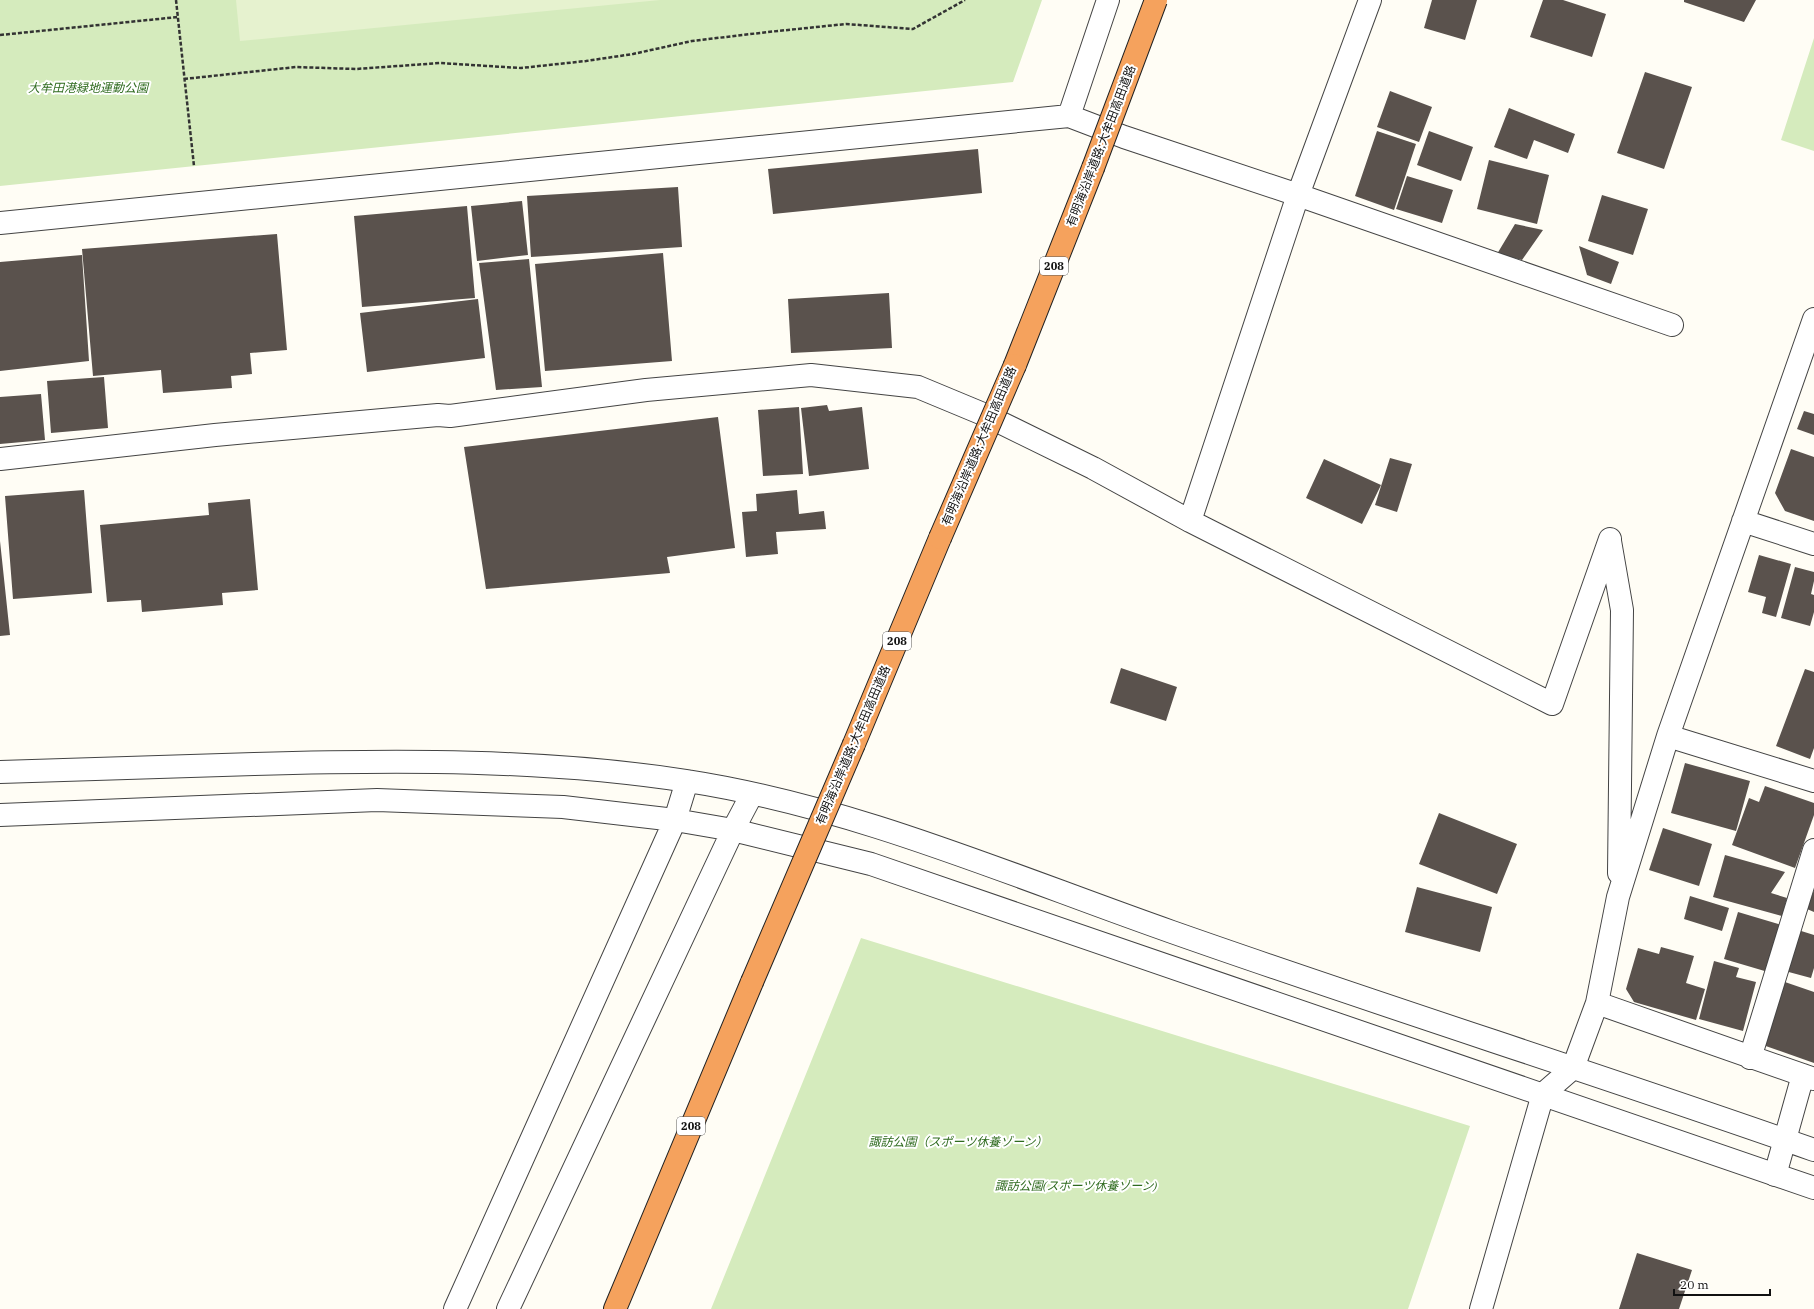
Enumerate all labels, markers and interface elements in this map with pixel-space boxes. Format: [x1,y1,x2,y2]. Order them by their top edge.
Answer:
street label: 有明海沿岸道路;大牟田高田道路 [1063,63,1138,229]
park label: 大牟田港緑地運動公園 [28,80,150,95]
road number: 208 [1040,257,1068,275]
street label: 有明海沿岸道路;大牟田高田道路 [938,364,1019,528]
road number: 208 [883,632,911,650]
street label: 有明海沿岸道路;大牟田高田道路 [812,663,893,827]
road number: 208 [677,1117,705,1135]
park label: 諏訪公園（スポーツ休養ゾーン） [868,1134,1048,1149]
park label: 諏訪公園(スポーツ休養ゾーン) [995,1178,1158,1193]
scale bar [1674,1271,1770,1297]
text: 20 m [1680,1277,1709,1292]

